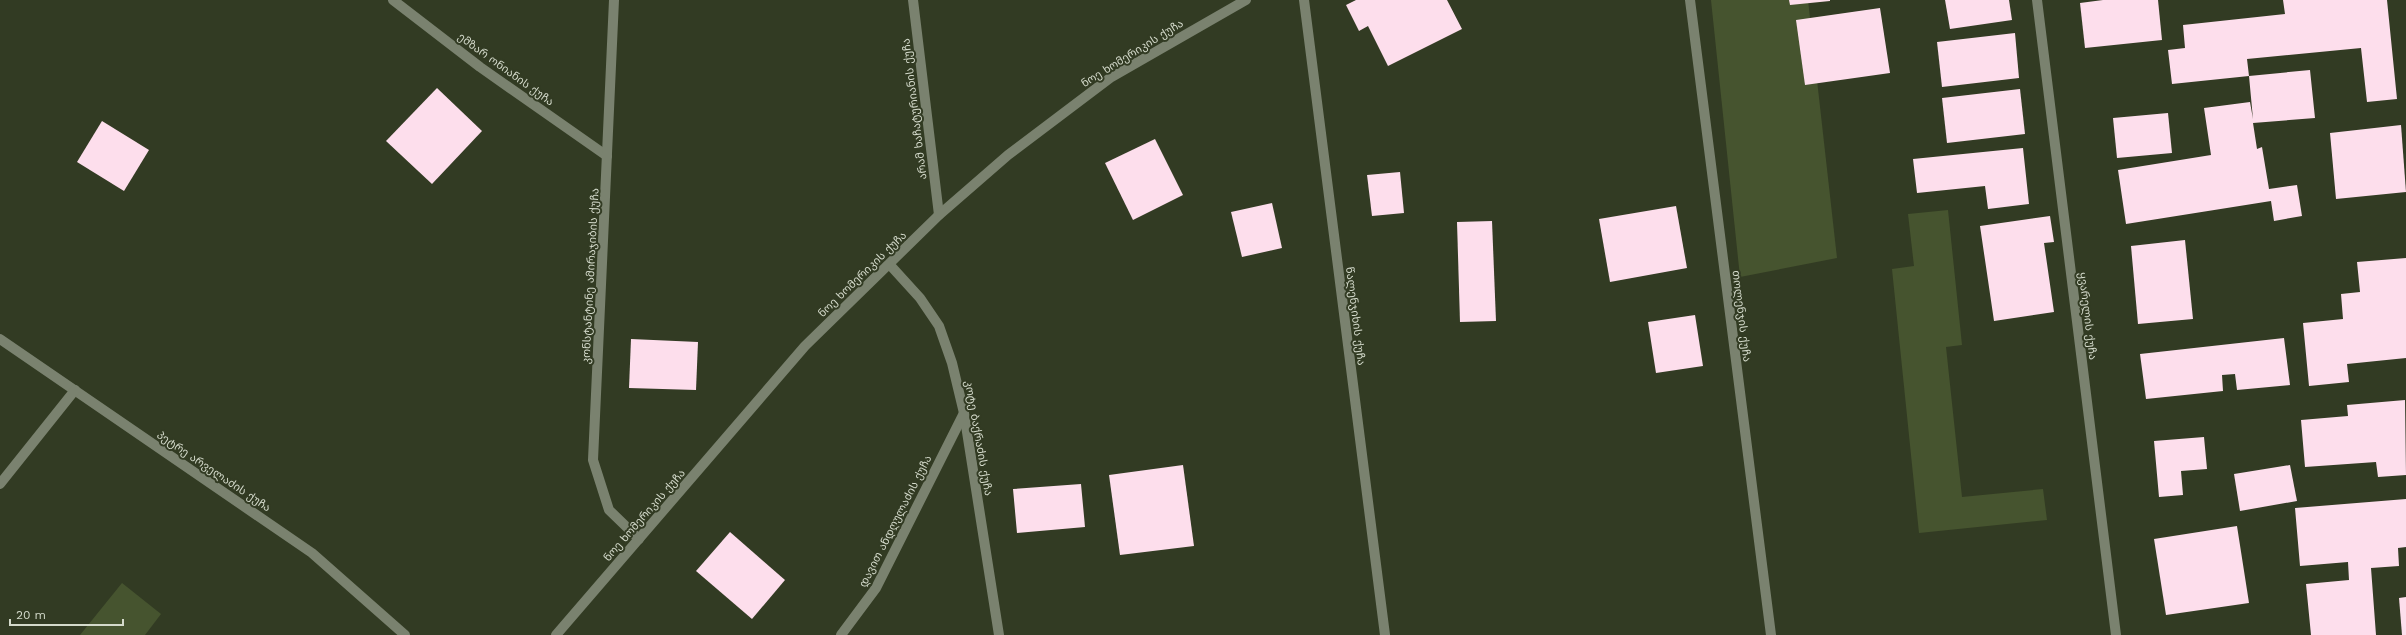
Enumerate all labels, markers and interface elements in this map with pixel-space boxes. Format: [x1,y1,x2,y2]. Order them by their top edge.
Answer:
street label: ნოე ხომერიკის ქუჩა [1079,17,1186,90]
street label: ემზარ ონიანის ქუჩა [455,30,556,109]
street label: არამ ხაჩატურიანის ქუჩა [899,38,930,180]
street label: კონსტანტინე ამირაჯიბის ქუჩა [579,188,602,364]
street label: ნოე ხომერიკის ქუჩა [815,229,909,320]
street label: წალენჯიხის ქუჩა [1343,266,1368,366]
street label: თოლენჯის ქუჩა [1729,270,1754,362]
street label: ყვარელის ქუჩა [2076,271,2099,361]
street label: კოტე ბაქრაძის ქუჩა [962,380,995,497]
street label: პეტრე არველაძის ქუჩა [154,428,273,514]
street label: დავით ანდღულაძის ქუჩა [856,453,934,589]
street label: ნოე ხომერიკის ქუჩა [601,467,688,564]
scale bar [10,601,123,627]
text: 20 m [16,608,46,622]

